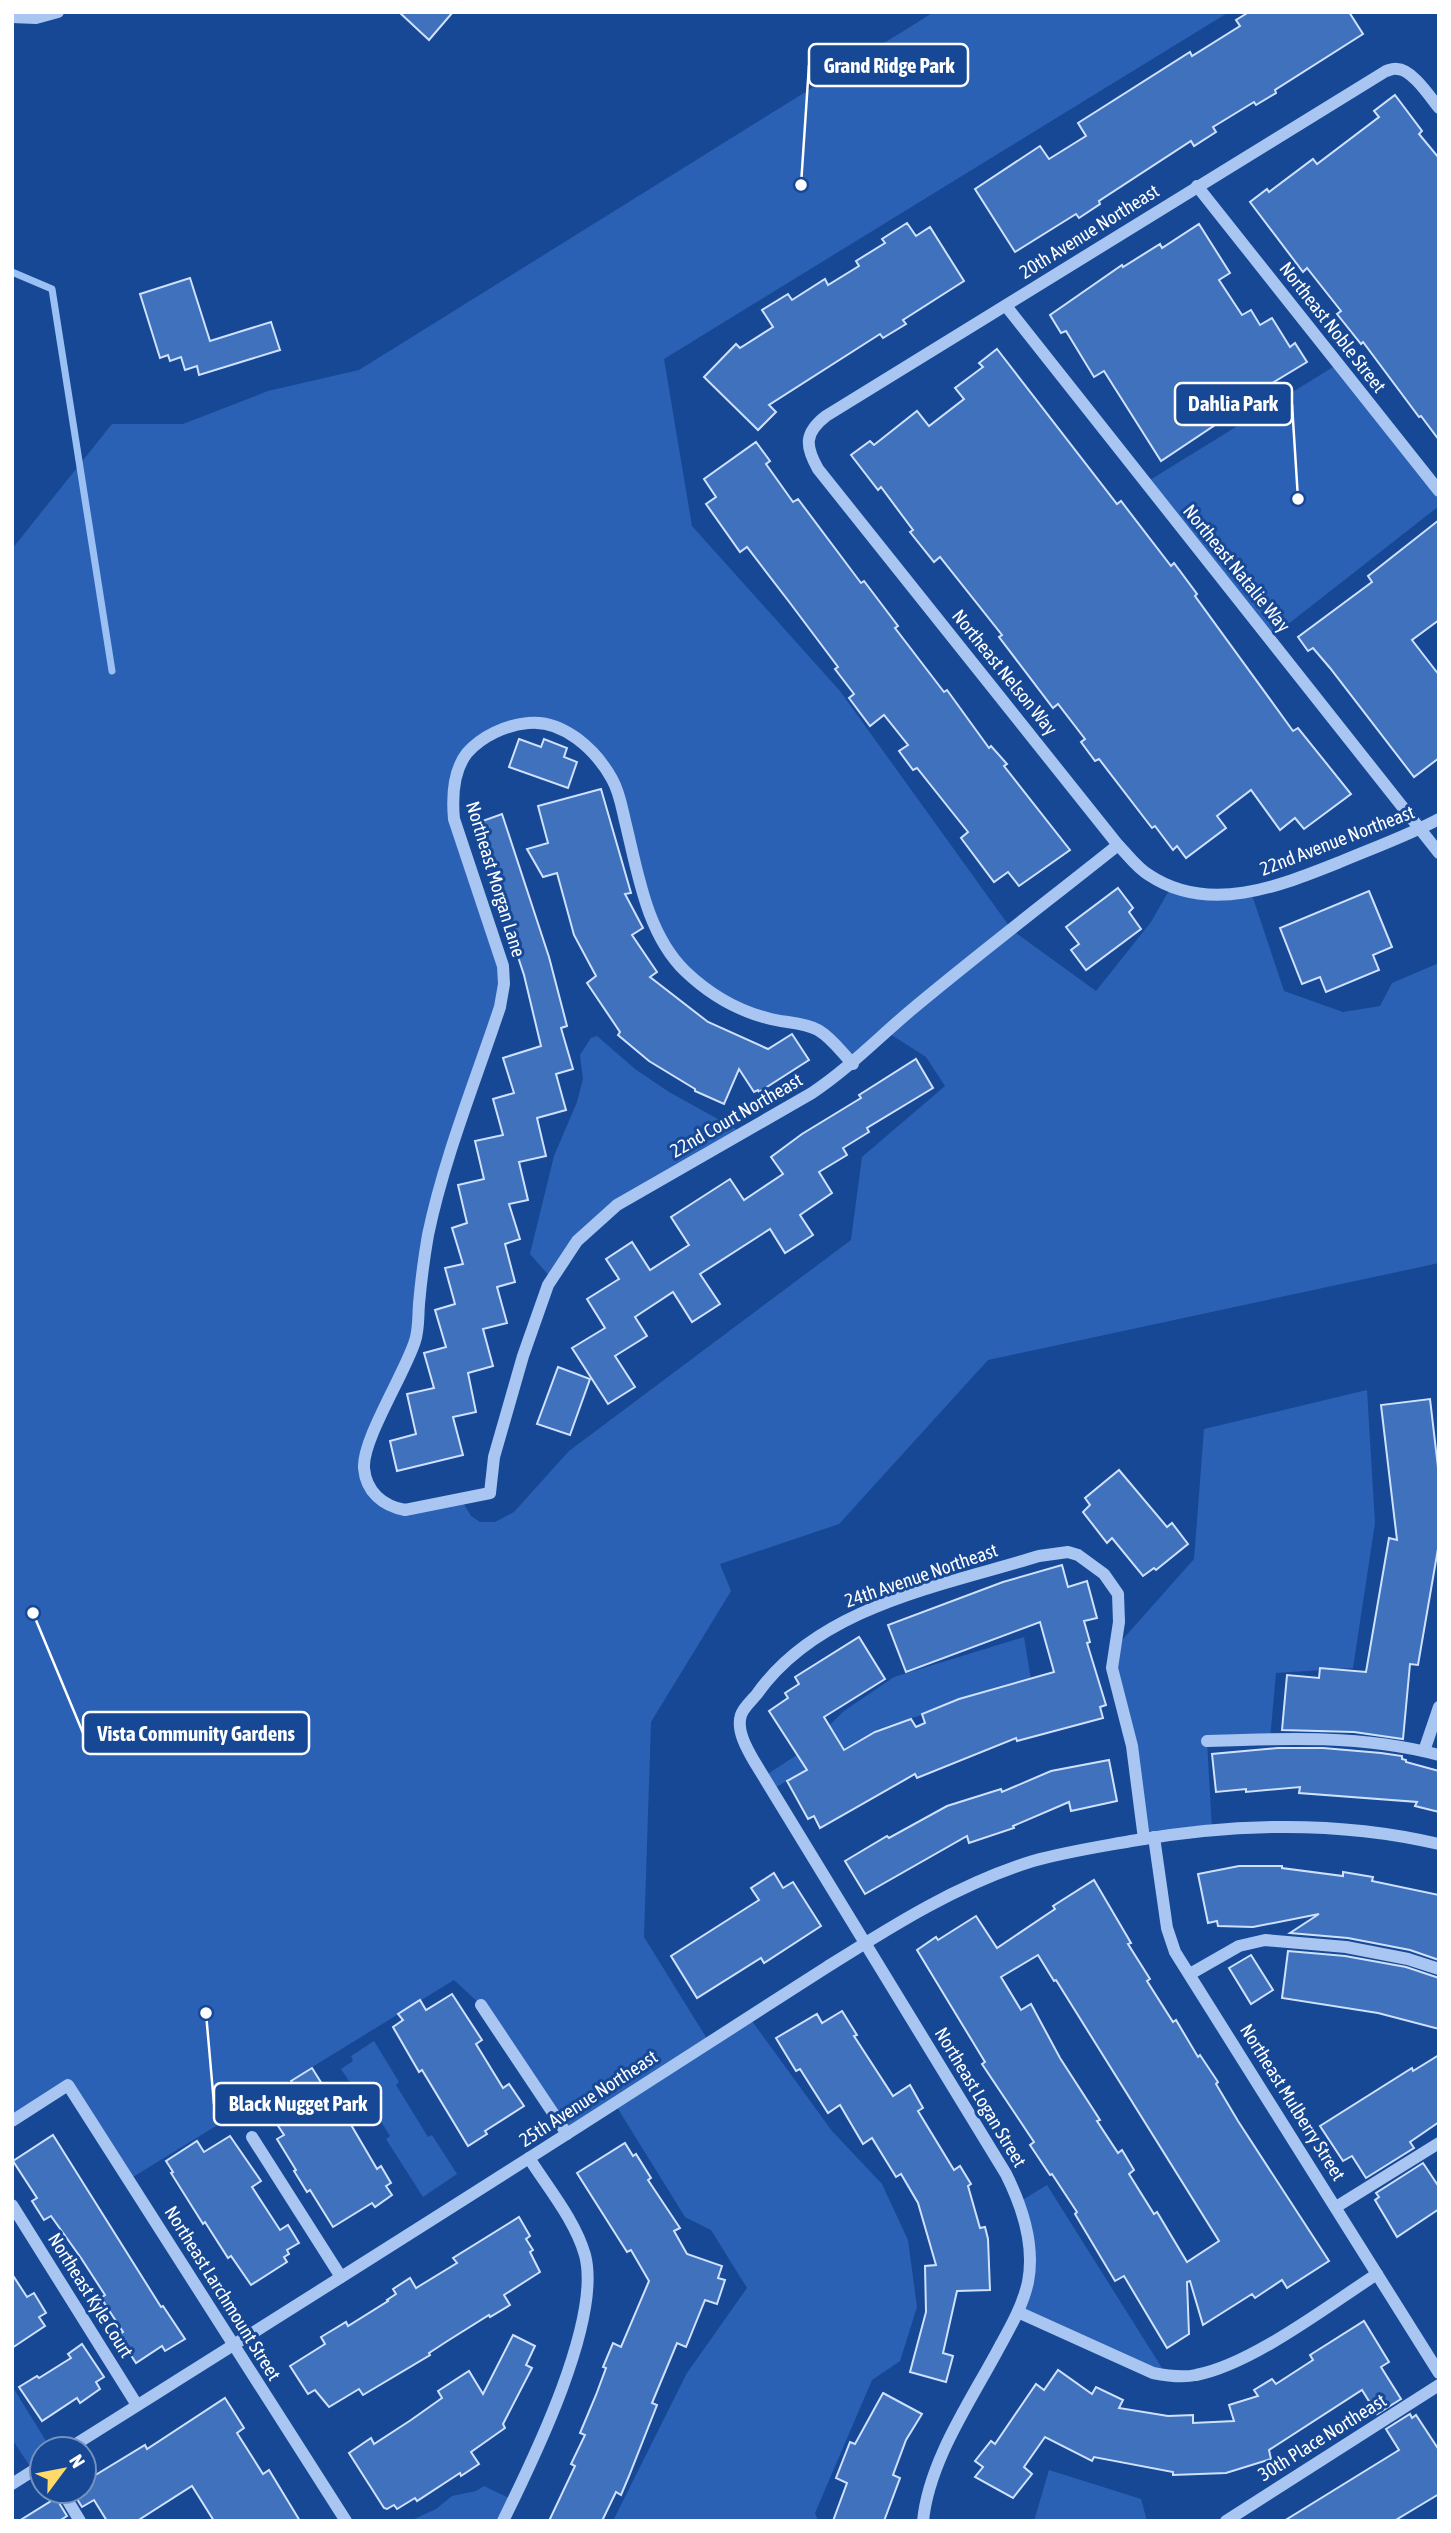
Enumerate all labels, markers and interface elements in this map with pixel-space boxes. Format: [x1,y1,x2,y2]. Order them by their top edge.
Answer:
callout: Grand Ridge Park [809,44,968,86]
text: Grand Ridge Park [823,53,955,77]
street label: 20th Avenue Northeast [1015,179,1163,283]
street label: Northeast Noble Street [1275,257,1391,397]
callout: Dahlia Park [1175,383,1292,425]
text: Dahlia Park [1188,391,1279,415]
street label: Northeast Natalie Way [1179,500,1295,636]
street label: Northeast Nelson Way [948,605,1062,739]
street label: Northeast Morgan Lane [462,798,530,960]
street label: 22nd Avenue Northeast [1257,800,1417,880]
street label: 22nd Court Northeast [666,1068,806,1162]
street label: 24th Avenue Northeast [842,1539,1000,1611]
callout: Vista Community Gardens [83,1712,309,1754]
text: Vista Community Gardens [96,1721,295,1745]
street label: Northeast Mulberry Street [1236,2020,1350,2184]
street label: Northeast Logan Street [931,2023,1031,2171]
street label: 25th Avenue Northeast [515,2045,661,2151]
callout: Black Nugget Park [214,2083,381,2125]
text: Black Nugget Park [229,2091,368,2115]
street label: Northeast Larchmount Street [160,2202,286,2384]
street label: Northeast Kyle Court [44,2229,138,2361]
street label: 30th Place Northeast [1254,2389,1390,2485]
north arrow [28,2435,98,2505]
text: N [65,2450,90,2472]

